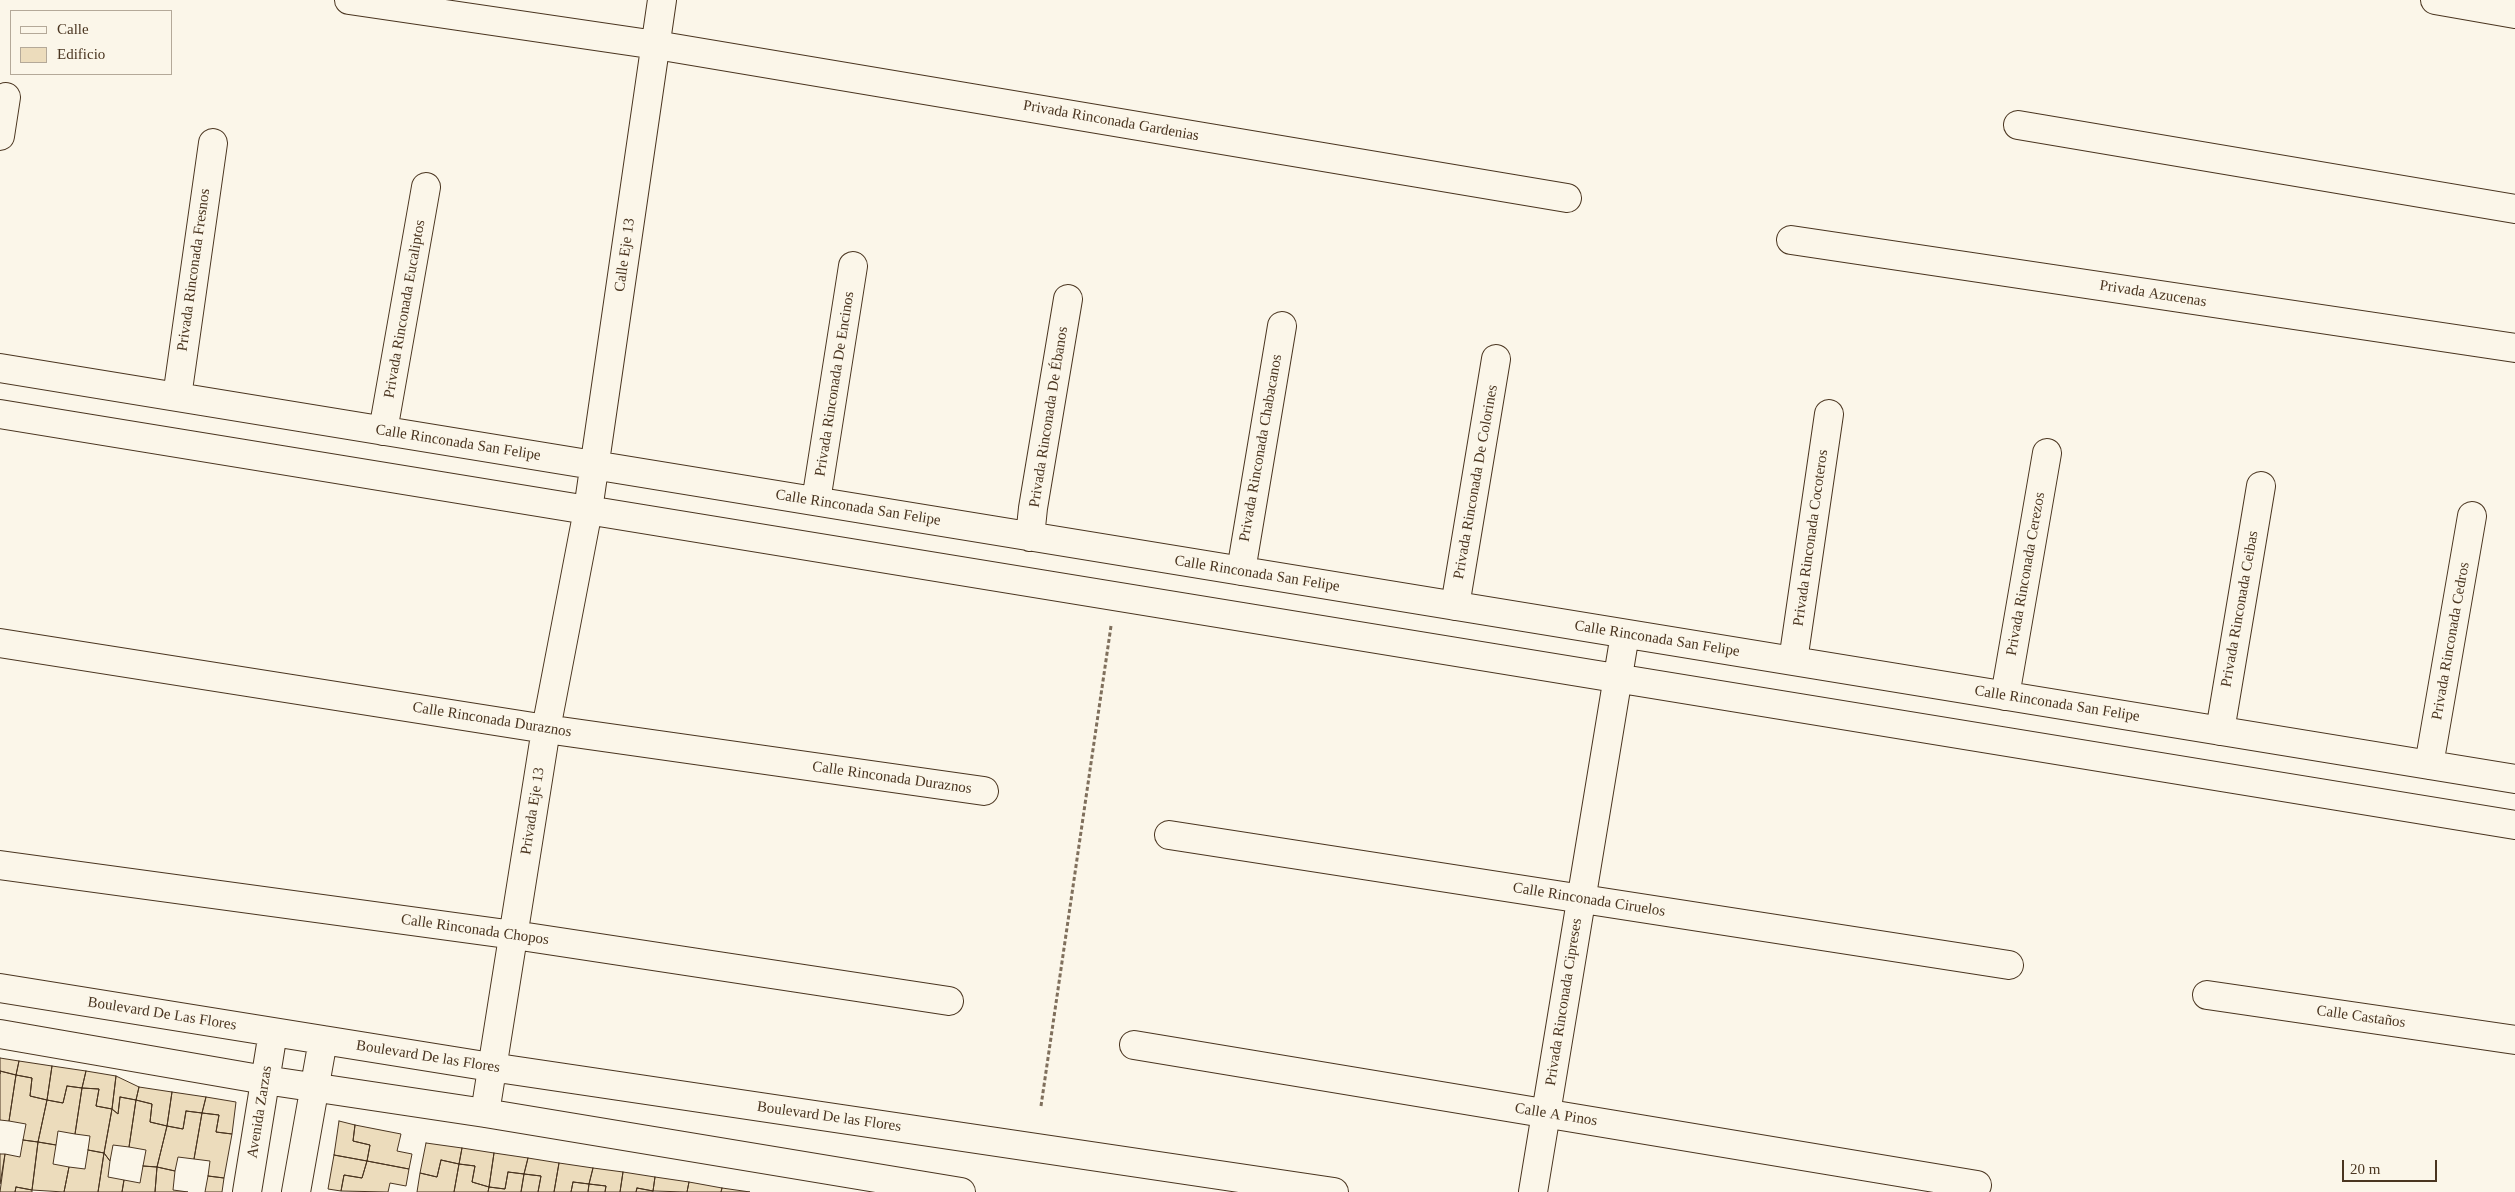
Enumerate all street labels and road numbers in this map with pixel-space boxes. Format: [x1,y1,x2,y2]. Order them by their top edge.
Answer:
street label: Privada Rinconada Gardenias [1022,97,1200,145]
street label: Privada Rinconada Fresnos [174,187,214,353]
street label: Calle Eje 13 [611,217,639,293]
street label: Privada Rinconada Eucaliptos [380,218,430,400]
street label: Privada Azucenas [2098,277,2208,311]
street label: Privada Rinconada De Encinos [811,290,859,478]
street label: Privada Rinconada De Ébanos [1026,325,1072,509]
street label: Privada Rinconada Chabacanos [1236,353,1286,543]
street label: Privada Rinconada De Colorines [1450,383,1502,581]
street label: Calle Rinconada San Felipe [374,421,542,465]
street label: Privada Rinconada Cocoteros [1790,448,1832,628]
street label: Calle Rinconada San Felipe [774,486,942,530]
street label: Privada Rinconada Cerezos [2003,491,2049,657]
street label: Privada Rinconada Ceibas [2217,529,2263,689]
street label: Calle Rinconada San Felipe [1173,552,1341,596]
street label: Privada Rinconada Cedros [2428,561,2474,721]
street label: Calle Rinconada San Felipe [1573,617,1741,661]
street label: Calle Rinconada San Felipe [1973,682,2141,726]
street label: Calle Rinconada Duraznos [411,699,573,741]
street label: Calle Rinconada Duraznos [811,758,973,798]
street label: Privada Eje 13 [517,766,549,856]
street label: Calle Rinconada Ciruelos [1511,879,1667,921]
street label: Calle Rinconada Chopos [400,911,550,949]
street label: Privada Rinconada Cipreses [1542,917,1586,1087]
street label: Boulevard De Las Flores [86,993,238,1035]
street label: Calle Castaños [2315,1002,2407,1032]
street label: Boulevard De las Flores [355,1037,501,1077]
street label: Avenida Zarzas [244,1064,276,1160]
street label: Boulevard De las Flores [756,1098,902,1136]
street label: Calle A Pinos [1513,1100,1599,1130]

